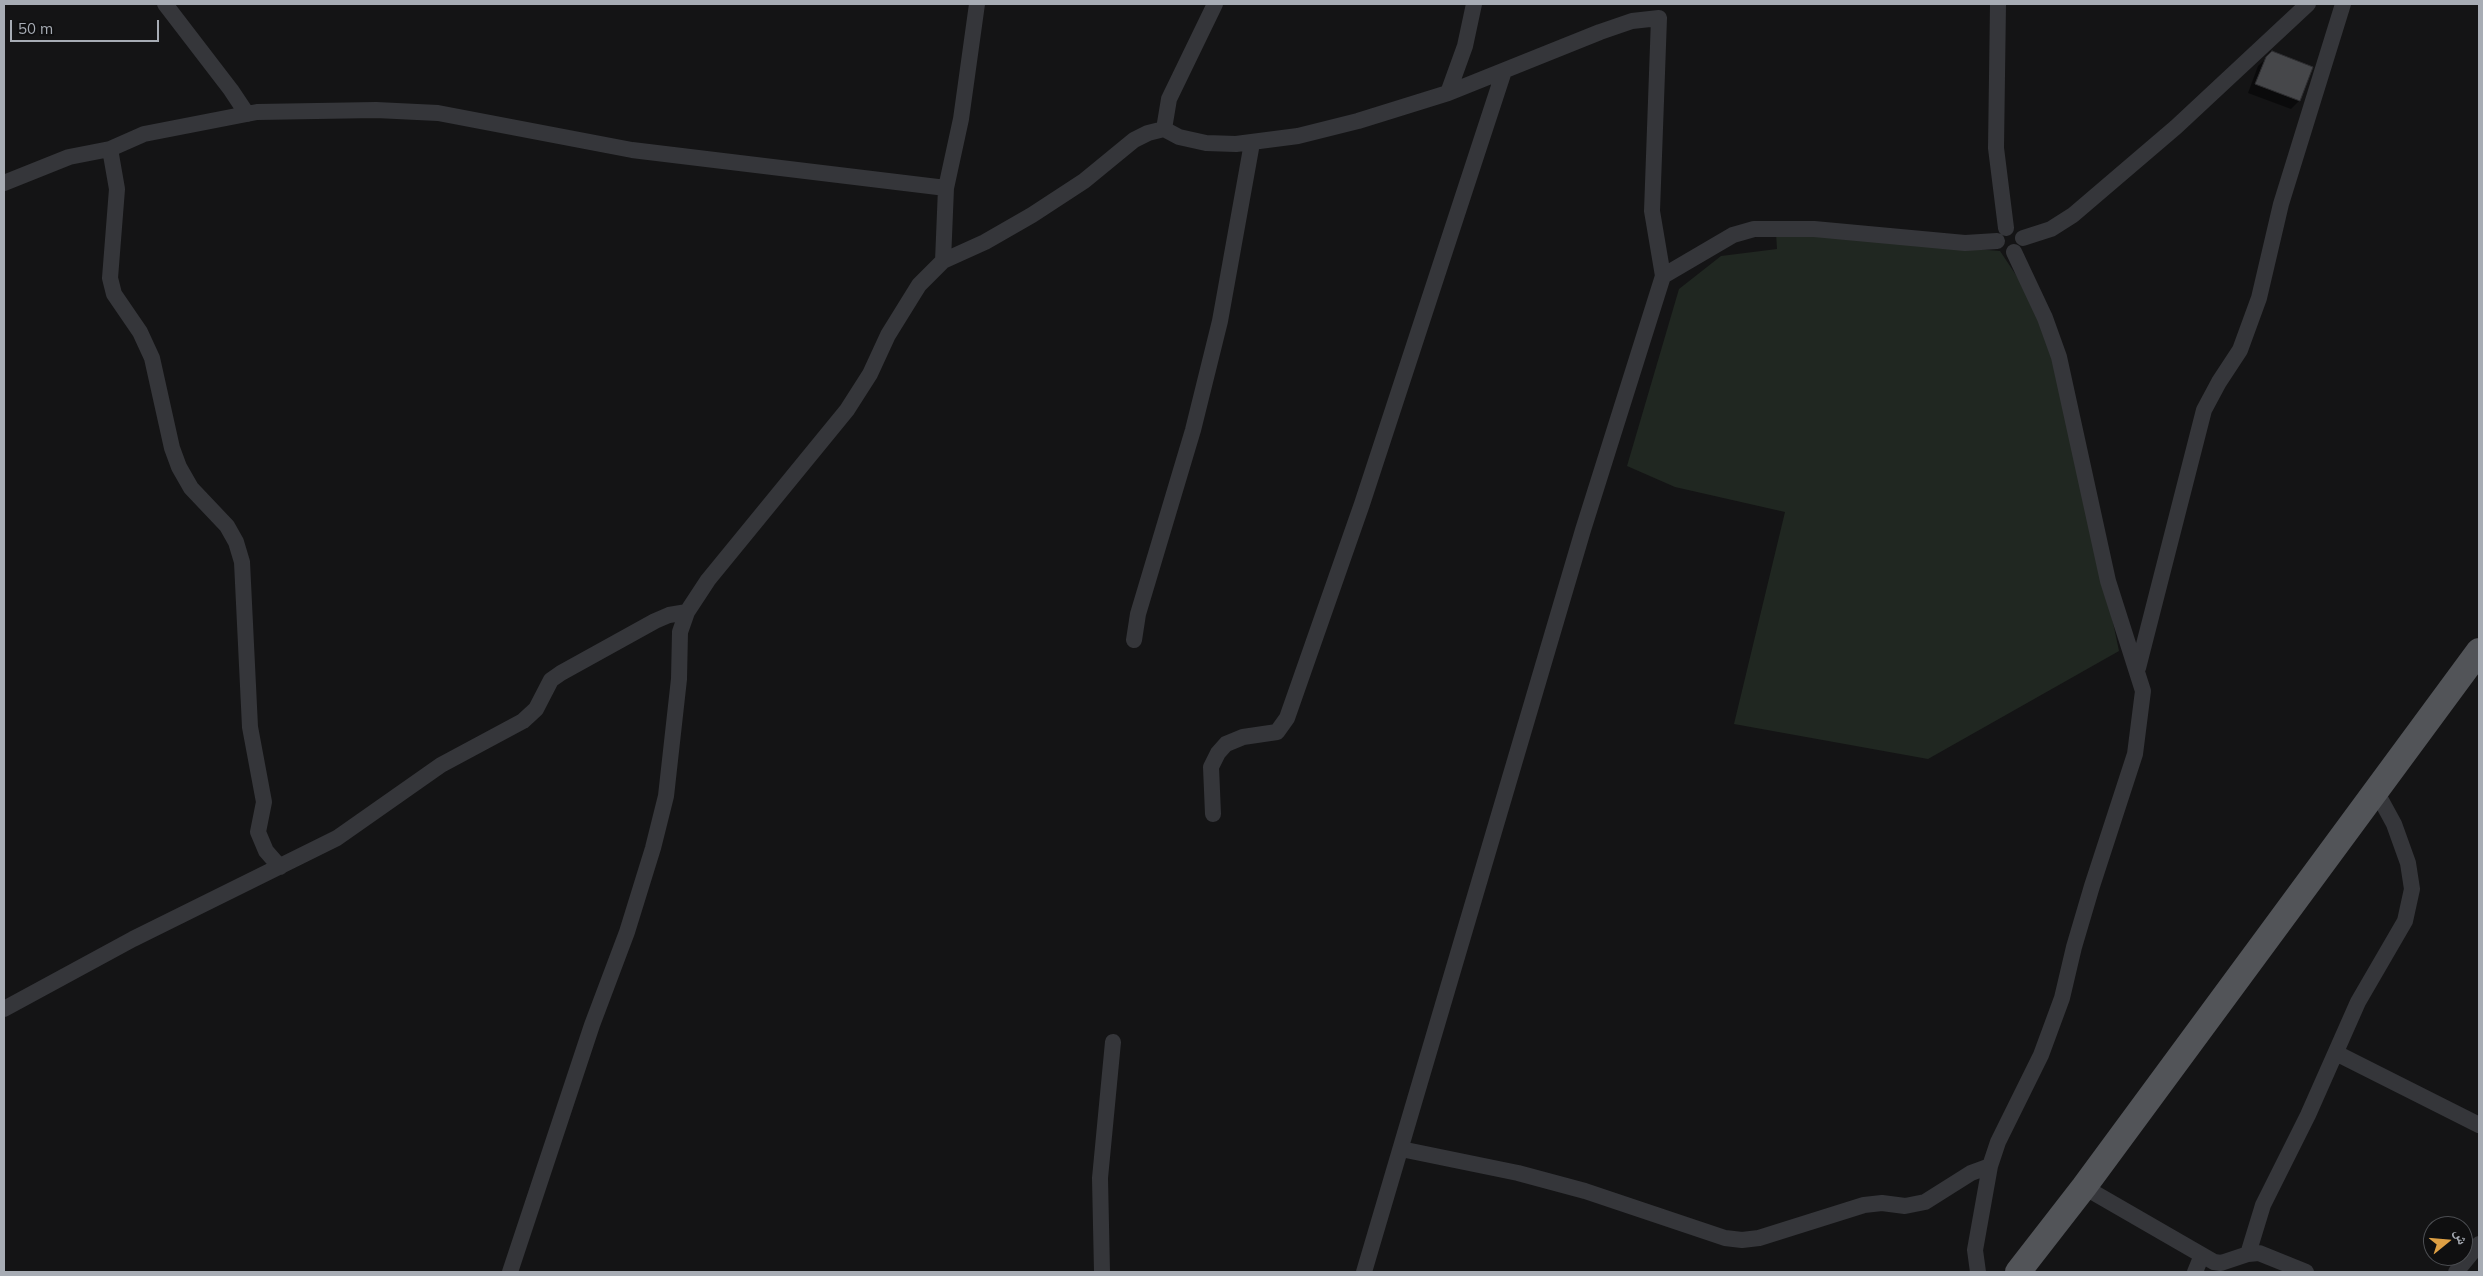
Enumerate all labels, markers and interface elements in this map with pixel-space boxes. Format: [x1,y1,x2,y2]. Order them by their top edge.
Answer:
scale bar [12,10,161,42]
text: 50 m [18,19,53,38]
north arrow [2423,1216,2473,1266]
text: ش [2451,1227,2472,1247]

